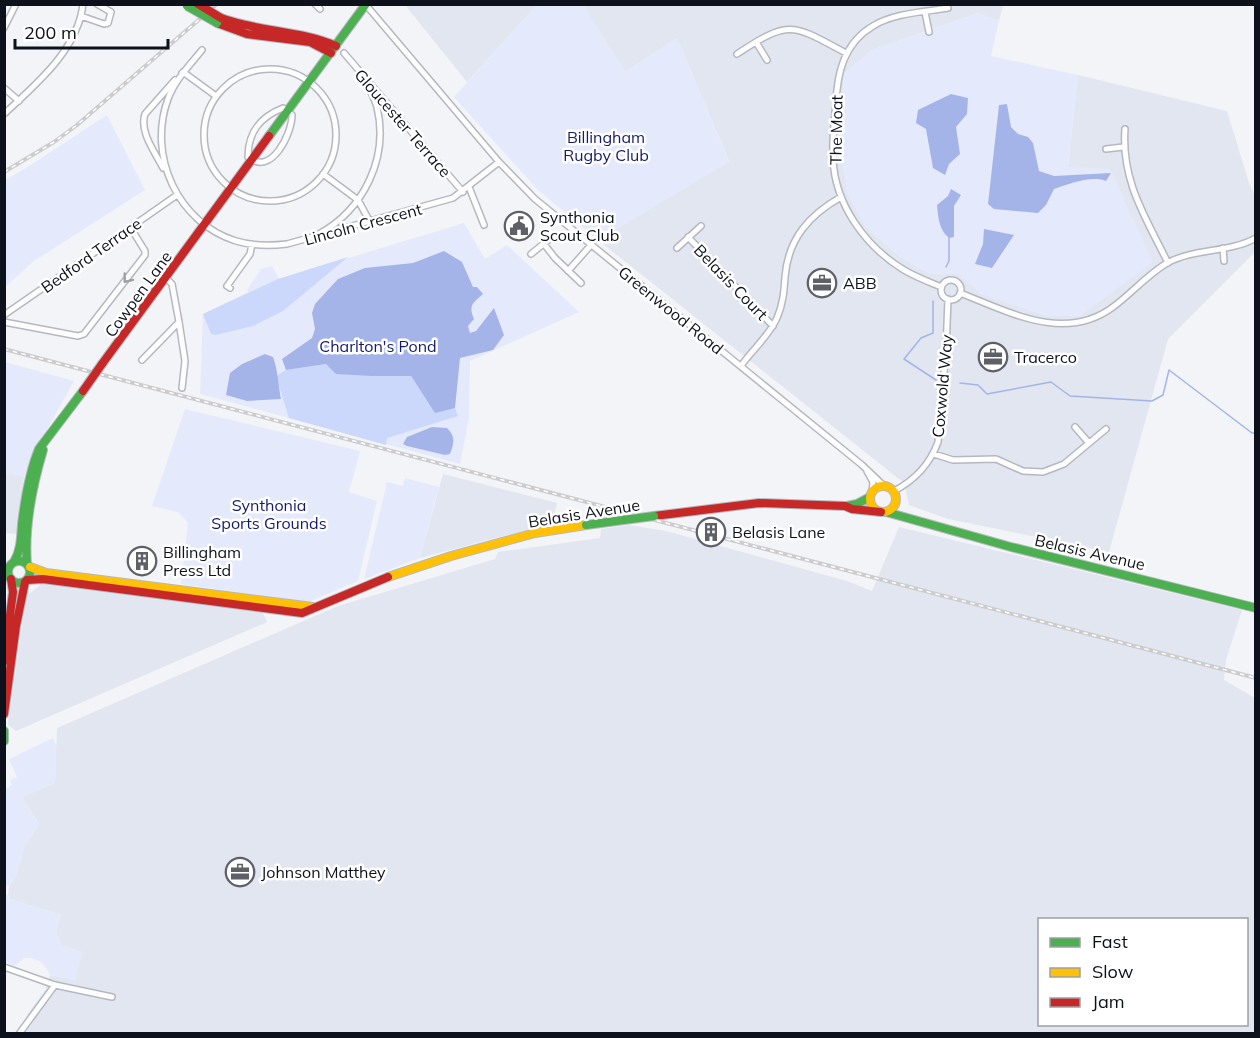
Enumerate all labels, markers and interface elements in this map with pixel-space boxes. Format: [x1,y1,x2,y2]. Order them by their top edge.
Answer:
scale bar [15,12,168,50]
text: 200 m [24,21,77,44]
street label: Gloucester Terrace [350,65,456,181]
street label: The Moat [825,94,847,165]
park label: Billingham Rugby Club [563,127,649,165]
street label: Lincoln Crescent [302,199,424,249]
place label: Synthonia Scout Club [540,207,619,245]
public building icon: Synthonia Scout Club [503,210,535,242]
street label: Bedford Terrace [37,213,145,297]
street label: Belasis Court [690,240,772,324]
street label: Cowpen Lane [100,247,176,341]
street label: Greenwood Road [615,262,727,358]
office icon: ABB [806,267,838,299]
one-way arrow [123,272,134,283]
place label: ABB [843,273,877,293]
street label: Coxwold Way [928,333,956,438]
park label: Charlton's Pond [319,336,437,356]
office icon: Tracerco [977,341,1009,373]
place label: Tracerco [1014,347,1077,367]
street label: Belasis Avenue [527,494,641,532]
park label: Synthonia Sports Grounds [211,495,327,533]
building icon: Belasis Lane [695,516,727,548]
place label: Belasis Lane [732,522,825,542]
street label: Belasis Avenue [1033,530,1147,574]
place label: Billingham Press Ltd [163,542,241,580]
building icon: Billingham Press Ltd [126,545,158,577]
office icon: Johnson Matthey [224,856,256,888]
place label: Johnson Matthey [261,862,386,882]
legend [1038,918,1248,1026]
text: Fast [1092,930,1128,953]
text: Slow [1092,960,1134,983]
text: Jam [1092,990,1125,1013]

